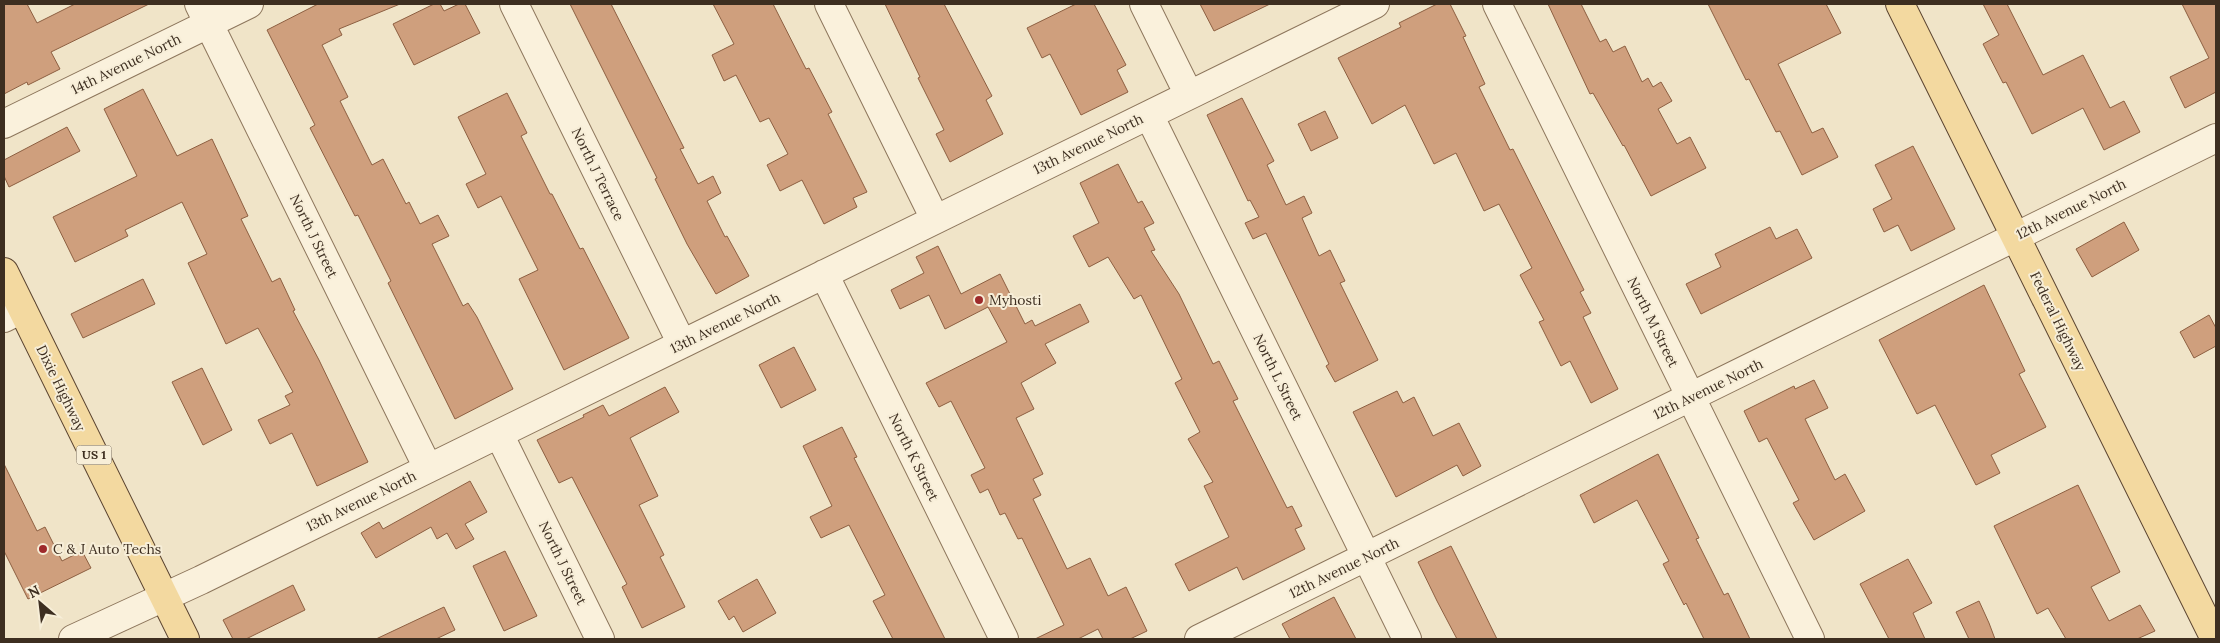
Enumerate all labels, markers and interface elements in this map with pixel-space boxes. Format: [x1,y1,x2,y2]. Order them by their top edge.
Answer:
street label: 14th Avenue North [68,30,184,98]
street label: 13th Avenue North [1030,110,1146,178]
street label: North J Terrace [568,125,628,224]
street label: 12th Avenue North [2013,175,2129,243]
street label: North J Street [286,191,342,281]
street label: Federal Highway [2026,268,2090,374]
street label: North M Street [1623,274,1683,371]
street label: 13th Avenue North [667,289,783,357]
place label: Myhosti [989,291,1041,309]
marker: Myhosti [973,294,985,306]
street label: North L Street [1249,331,1307,424]
street label: Dixie Highway [32,342,90,435]
street label: 12th Avenue North [1650,355,1766,423]
street label: North K Street [885,410,943,504]
road number: US 1 [76,446,112,464]
street label: 13th Avenue North [303,467,419,535]
street label: North J Street [535,518,591,608]
street label: 12th Avenue North [1286,534,1402,602]
place label: C & J Auto Techs [53,540,161,558]
marker: C & J Auto Techs [37,543,49,555]
north arrow [15,578,65,628]
text: N [25,581,43,602]

